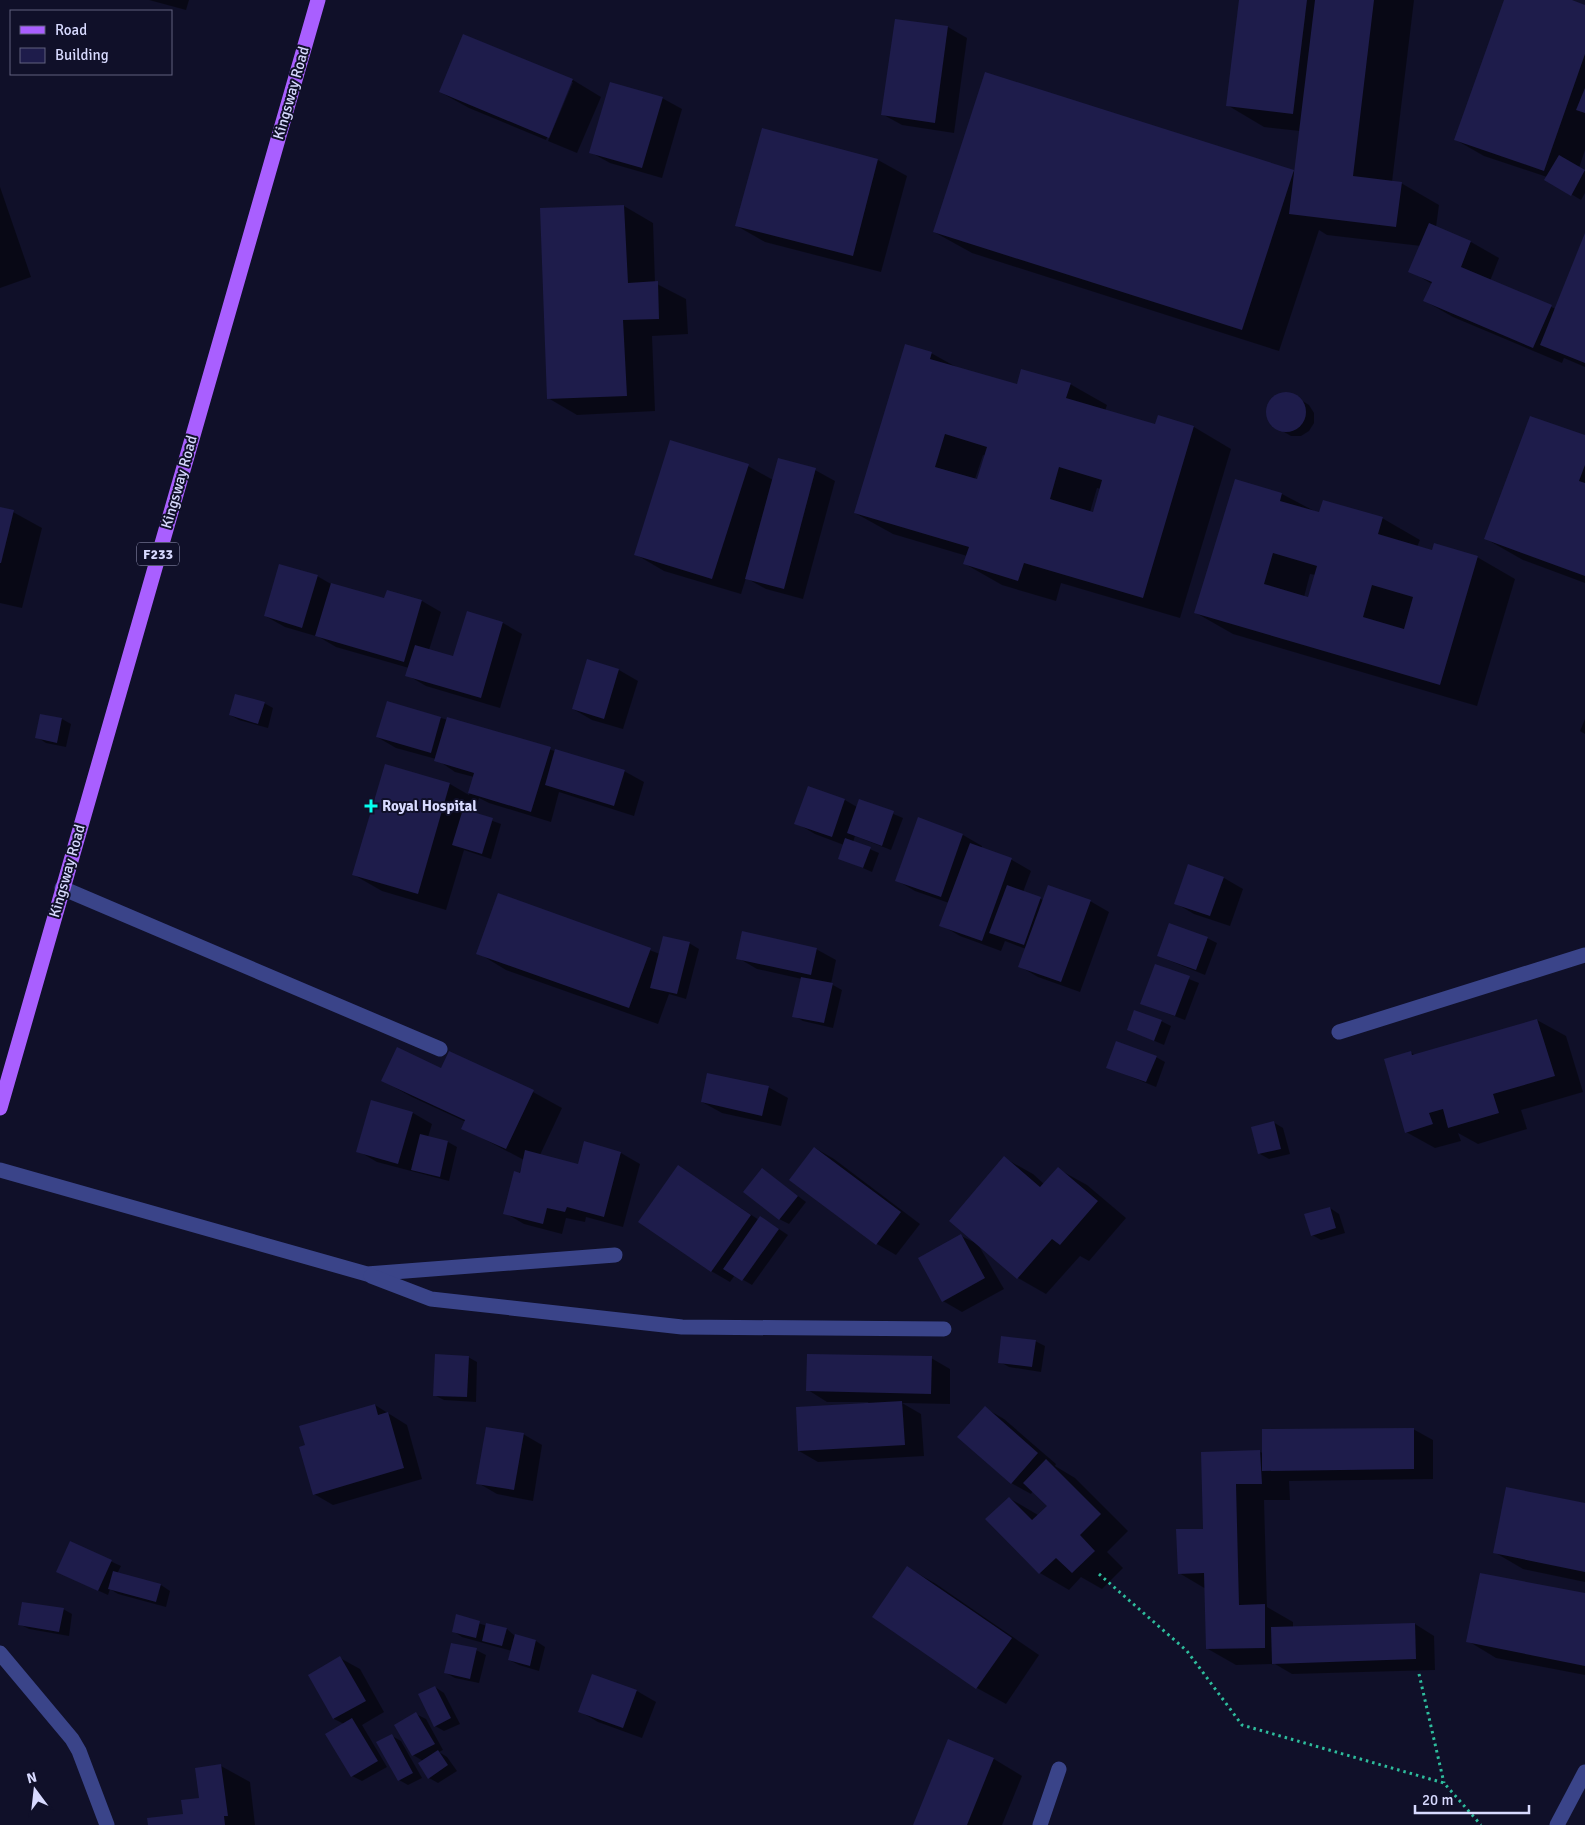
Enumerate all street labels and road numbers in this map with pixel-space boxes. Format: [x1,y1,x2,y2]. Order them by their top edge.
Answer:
street label: Kingsway Road [269,44,313,142]
street label: Kingsway Road [157,433,201,531]
road number: F233 [137,542,179,566]
street label: Kingsway Road [45,822,89,920]

